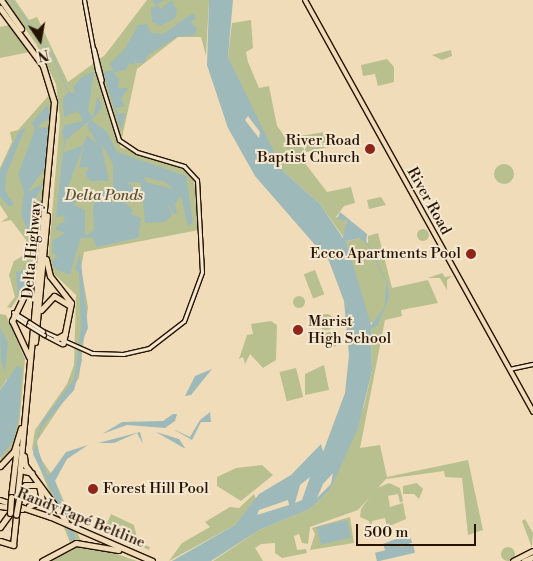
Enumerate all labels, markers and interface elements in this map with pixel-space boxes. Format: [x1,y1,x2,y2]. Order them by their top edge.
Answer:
north arrow [15,15,65,65]
text: N [36,45,50,65]
place label: River Road Baptist Church [257,131,360,166]
marker: River Road Baptist Church [364,143,376,155]
street label: River Road [403,164,455,238]
park label: Delta Ponds [65,187,143,205]
street label: Delta Highway [19,200,45,300]
place label: Ecco Apartments Pool [310,245,461,263]
marker: Ecco Apartments Pool [465,248,477,260]
place label: Marist High School [308,312,391,347]
marker: Marist High School [292,324,304,336]
place label: Forest Hill Pool [103,480,209,498]
marker: Forest Hill Pool [87,483,99,495]
street label: Randy Papé Beltline [14,484,148,552]
scale bar [358,514,478,546]
text: 500 m [364,523,408,542]

